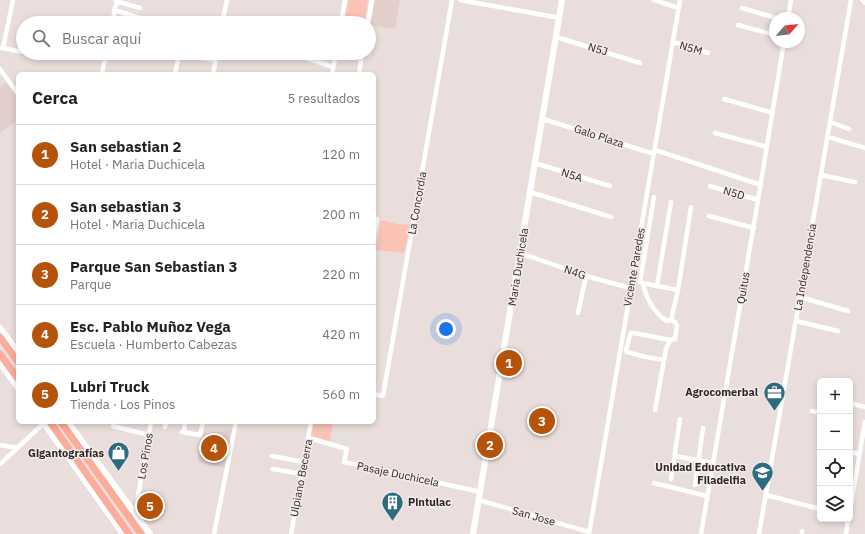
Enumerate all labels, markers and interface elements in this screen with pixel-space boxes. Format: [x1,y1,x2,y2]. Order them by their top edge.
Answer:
north arrow [769,12,805,48]
search box [16,16,376,60]
icon: search [30,27,52,49]
text: Buscar aquí [62,29,141,48]
street label: N5M [678,38,704,58]
street label: N5J [586,39,610,59]
text: Cerca [32,87,78,109]
text: 5 resultados [287,90,360,107]
street label: Galo Plaza [572,121,626,151]
text: San sebastian 2 [70,137,182,156]
text: 1 [41,146,49,163]
text: 120 m [322,146,360,163]
text: Hotel · Maria Duchicela [70,156,205,173]
street label: N5A [560,165,584,185]
street label: La Concordia [405,170,429,236]
street label: N5D [722,183,746,203]
text: San sebastian 3 [70,197,182,216]
text: 2 [41,206,49,223]
text: 200 m [322,206,360,223]
text: Hotel · Maria Duchicela [70,216,205,233]
street label: La Independencia [790,222,820,312]
street label: Vicente Paredes [620,226,648,308]
street label: Maria Duchicela [505,227,531,307]
text: Parque San Sebastian 3 [70,257,238,276]
street label: N4G [562,262,588,282]
text: 3 [41,266,49,283]
text: 220 m [322,266,360,283]
street label: Quitus [733,271,753,305]
text: Parque [70,276,111,293]
text: Esc. Pablo Muñoz Vega [70,317,231,336]
your location [436,319,456,339]
text: 4 [41,326,49,343]
text: 420 m [322,326,360,343]
text: Escuela · Humberto Cabezas [70,336,237,353]
pin: 1 [496,348,522,378]
text: Lubri Truck [70,377,149,396]
map controls [817,378,853,522]
button: + [817,378,853,414]
office icon: Agrocomerbal [761,379,787,412]
place label: Agrocomerbal [685,385,759,399]
text: 5 [41,386,49,403]
text: 560 m [322,386,360,403]
text: Tienda · Los Pinos [70,396,175,413]
pin: 3 [529,406,555,436]
button: − [817,414,853,450]
pin: 2 [477,430,503,460]
street label: Los Pinos [134,432,156,480]
pin: 4 [201,433,227,463]
street label: Ulpiano Becerra [287,438,315,518]
shop icon: Gigantografías [106,440,132,473]
place label: Gigantografías [28,446,104,460]
button: locate [817,450,853,486]
street label: Pasaje Duchicela [356,458,440,490]
place label: Unidad Educativa Filadelfia [655,460,746,487]
school or university icon: Unidad Educativa Filadelfia [749,460,775,493]
button: layers [817,486,853,522]
building icon: Pintulac [379,489,405,522]
pin: 5 [137,491,163,521]
place label: Pintulac [408,495,451,509]
street label: San Jose [511,503,557,529]

